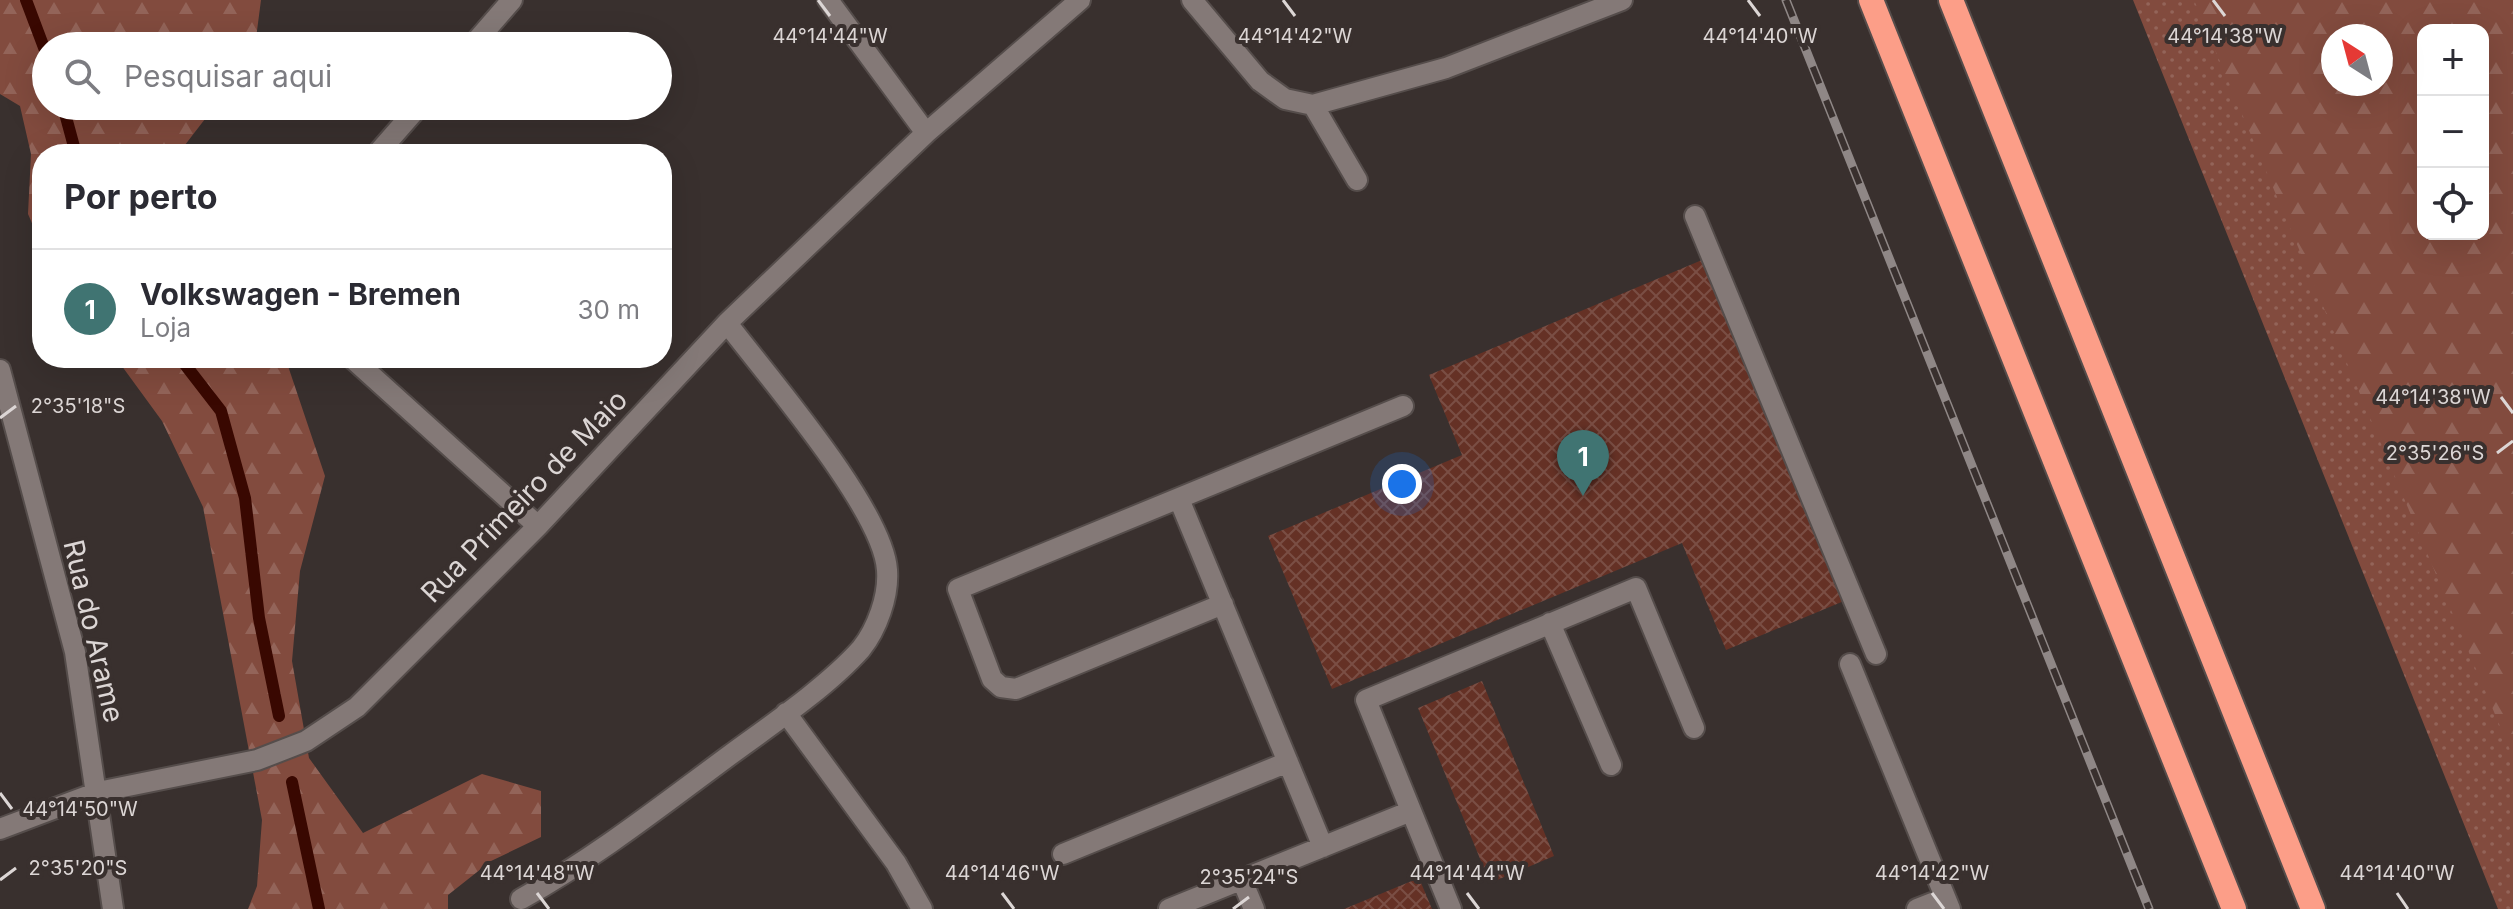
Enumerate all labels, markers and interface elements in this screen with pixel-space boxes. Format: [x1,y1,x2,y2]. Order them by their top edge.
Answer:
text: 44°14'44"W [772,24,888,48]
text: 44°14'42"W [1238,24,1353,48]
text: 44°14'40"W [1703,24,1818,48]
text: 44°14'38"W [2167,24,2283,48]
north arrow [2321,24,2393,96]
map controls [2417,24,2489,240]
button: + [2417,24,2489,96]
search box [32,32,672,120]
icon: search [60,54,104,98]
text: Pesquisar aqui [124,58,332,94]
button: − [2417,96,2489,168]
button: locate [2417,168,2489,240]
text: Por perto [64,176,218,217]
text: Volkswagen - Bremen [140,276,461,312]
text: 1 [84,294,96,325]
text: 30 m [577,294,640,325]
text: Loja [140,312,191,343]
street label: Rua Primeiro de Maio [414,383,634,609]
text: 44°14'38"W [2375,385,2491,409]
text: 2°35'18"S [31,394,125,418]
pin: 1 [1557,430,1609,496]
text: 2°35'26"S [2386,441,2484,465]
your location [1382,464,1422,504]
street label: Rua do Arame [56,536,132,726]
text: 44°14'50"W [22,797,138,821]
text: 2°35'20"S [29,856,127,880]
text: 44°14'48"W [480,861,595,885]
text: 44°14'46"W [945,861,1060,885]
text: 44°14'44"W [1409,861,1525,885]
text: 44°14'42"W [1875,861,1990,885]
text: 44°14'40"W [2340,861,2455,885]
text: 2°35'24"S [1200,865,1298,889]

